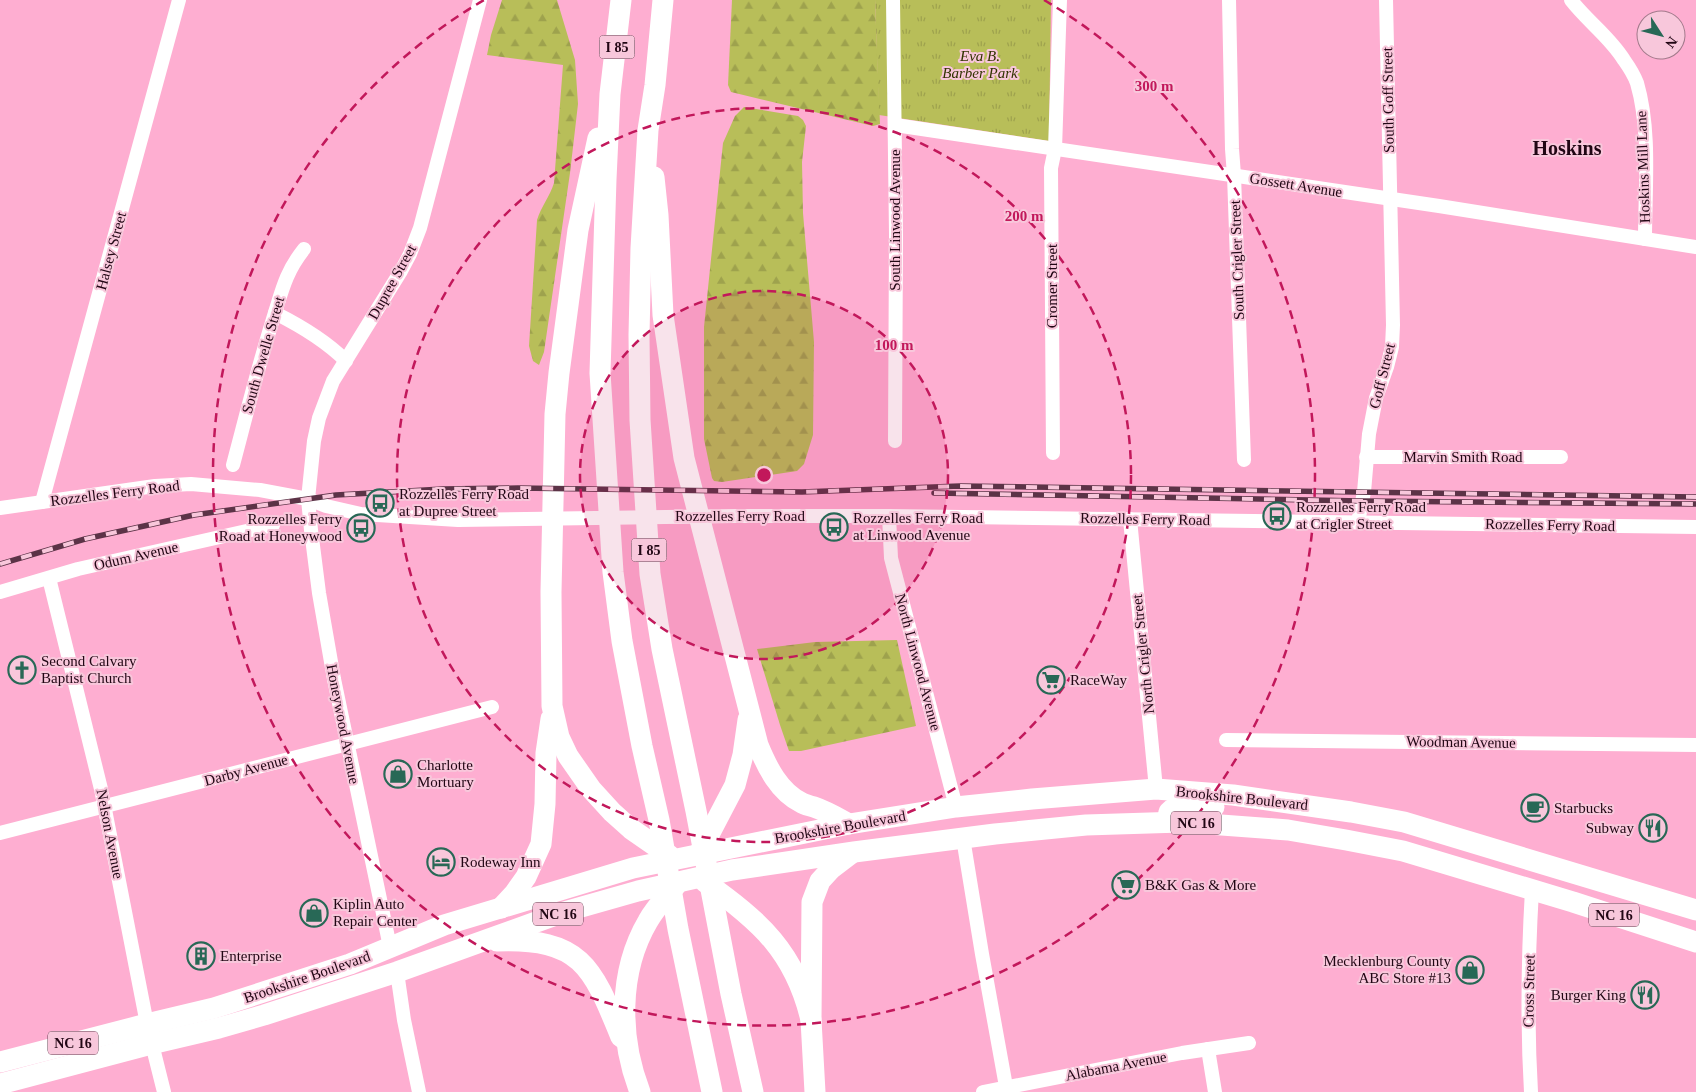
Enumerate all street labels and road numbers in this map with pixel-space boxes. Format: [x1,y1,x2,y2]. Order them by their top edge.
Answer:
road number: I 85 [600,36,634,58]
street label: South Goff Street [1379,46,1397,153]
street label: Hoskins Mill Lane [1633,110,1653,223]
street label: South Linwood Avenue [887,149,903,291]
street label: Gossett Avenue [1249,170,1344,200]
street label: South Crigler Street [1227,199,1247,320]
street label: Halsey Street [93,209,129,292]
street label: Dupree Street [365,241,419,322]
street label: Cromer Street [1044,243,1060,328]
street label: South Dwelle Street [239,294,288,415]
street label: Goff Street [1366,341,1398,410]
street label: Marvin Smith Road [1403,449,1523,465]
street label: Rozzelles Ferry Road [50,477,181,509]
street label: Rozzelles Ferry Road [675,508,805,524]
street label: Rozzelles Ferry Road [1080,510,1211,528]
street label: Rozzelles Ferry Road [1485,516,1616,534]
street label: Odum Avenue [92,538,180,573]
road number: I 85 [632,538,666,562]
street label: North Linwood Avenue [892,592,944,733]
street label: North Crigler Street [1129,593,1157,714]
street label: Honeywood Avenue [324,663,363,786]
street label: Woodman Avenue [1406,733,1516,751]
street label: Darby Avenue [202,751,290,789]
street label: Brookshire Boulevard [1175,783,1309,813]
street label: Nelson Avenue [93,788,127,881]
street label: Brookshire Boulevard [773,807,907,846]
road number: NC 16 [1171,811,1221,834]
road number: NC 16 [533,902,583,926]
road number: NC 16 [1589,904,1639,926]
street label: Brookshire Boulevard [242,948,373,1006]
street label: Cross Street [1520,954,1538,1028]
road number: NC 16 [48,1032,98,1054]
street label: Alabama Avenue [1064,1048,1168,1084]

